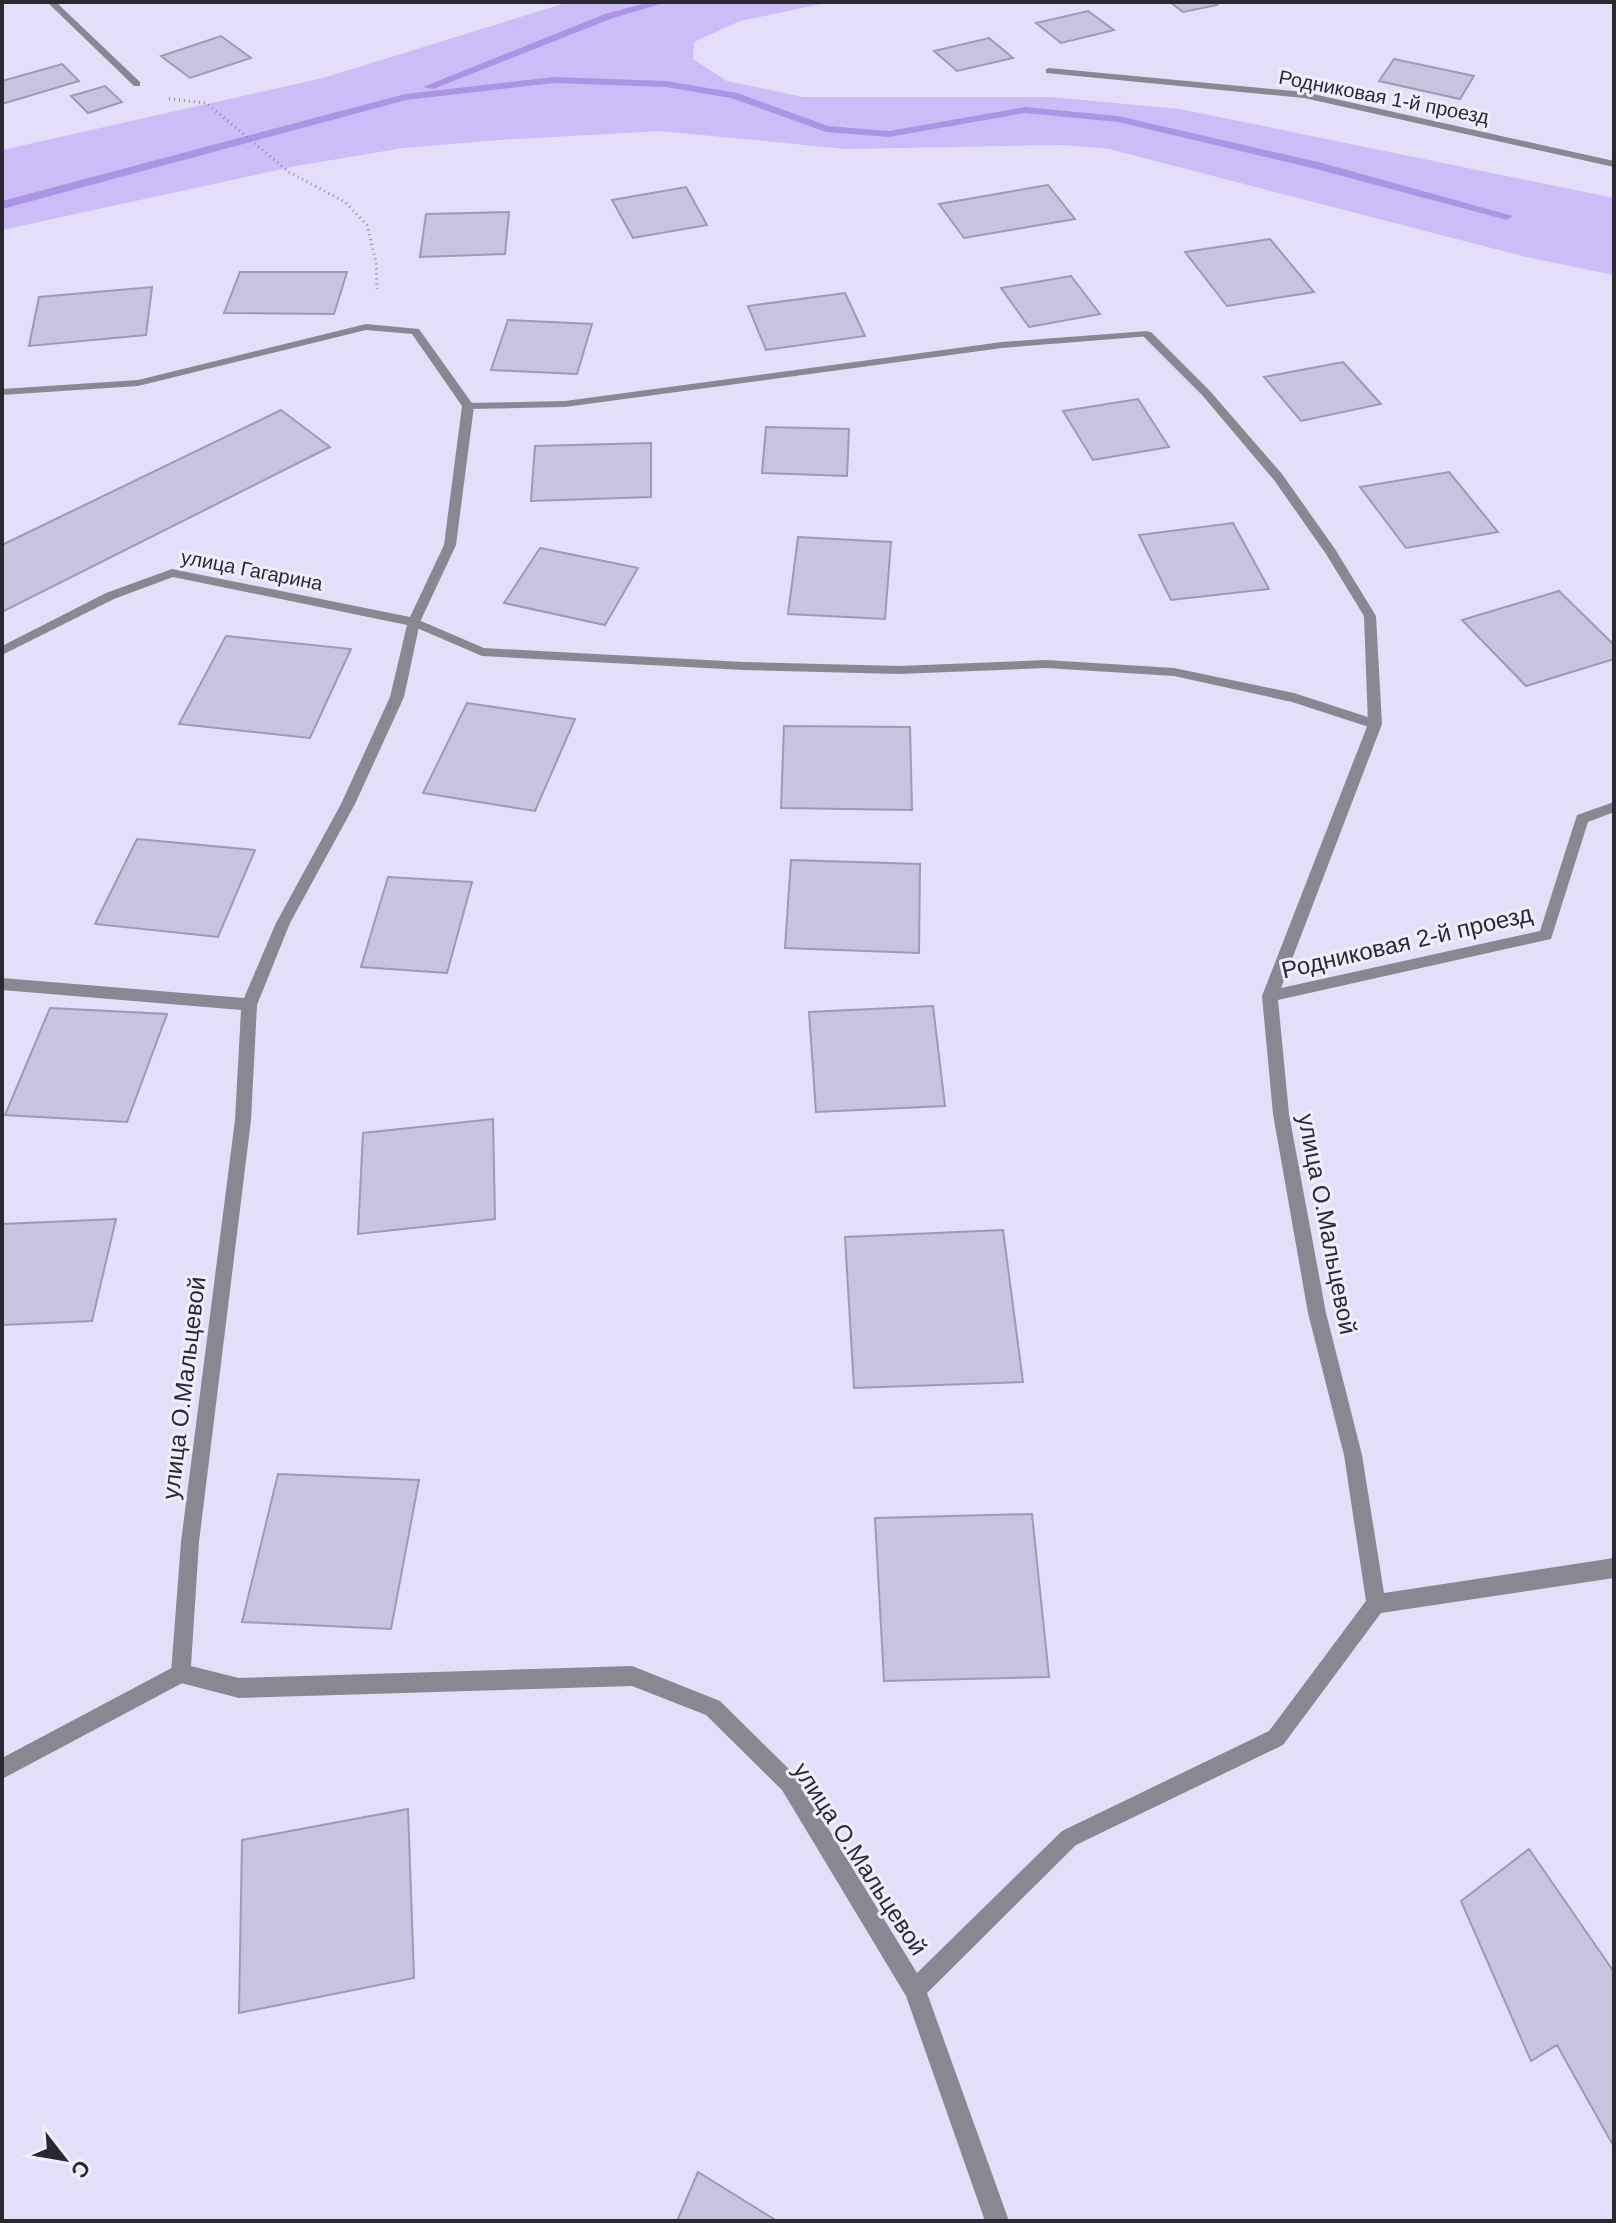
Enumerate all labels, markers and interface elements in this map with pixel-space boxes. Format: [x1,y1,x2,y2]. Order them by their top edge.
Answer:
street label: Родниковая 1-й проезд [1277,66,1491,128]
street label: улица Гагарина [179,545,326,595]
street label: Родниковая 2-й проезд [1279,900,1535,984]
street label: улица О.Мальцевой [1293,1111,1362,1336]
street label: улица О.Мальцевой [156,1275,211,1501]
street label: улица О.Мальцевой [788,1757,933,1960]
north arrow [24,2119,104,2199]
text: С [66,2156,96,2182]

